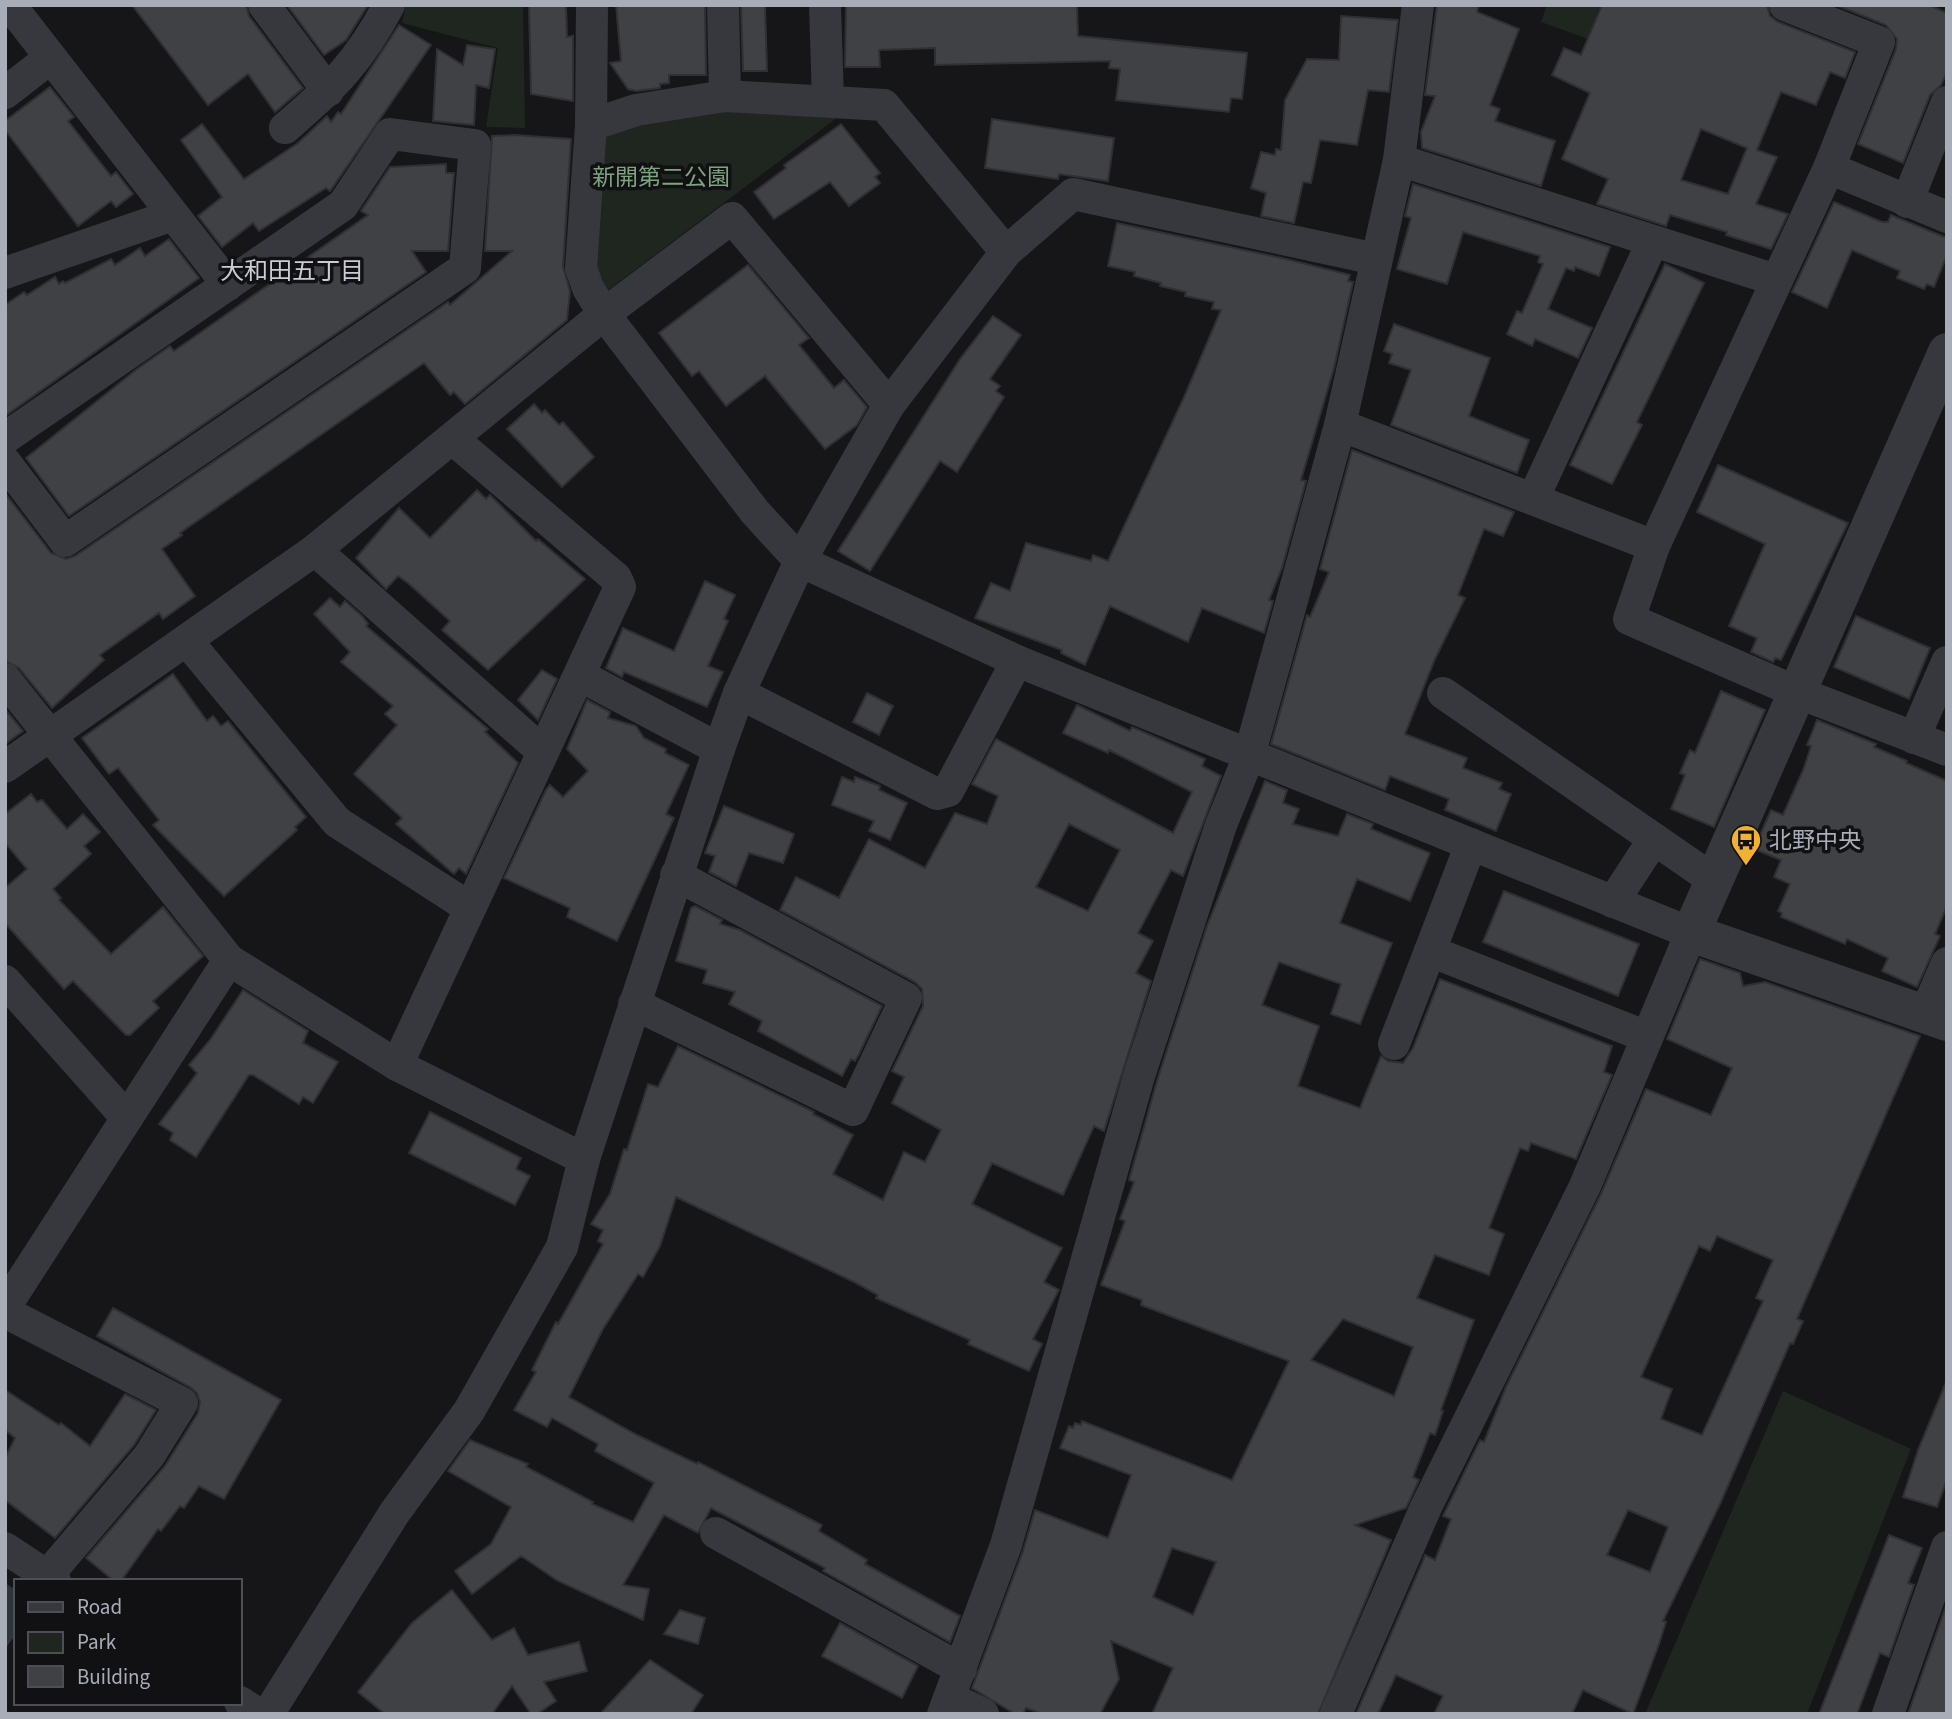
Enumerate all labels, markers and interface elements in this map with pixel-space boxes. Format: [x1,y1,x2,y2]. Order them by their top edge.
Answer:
park label: 新開第二公園 [592,161,730,194]
district label: 大和田五丁目 [220,254,364,289]
bus stop icon: 北野中央 [1729,823,1763,867]
place label: 北野中央 [1769,824,1861,857]
legend [14,1579,242,1705]
text: Road [77,1592,122,1622]
text: Park [77,1627,117,1657]
text: Building [77,1662,151,1692]

